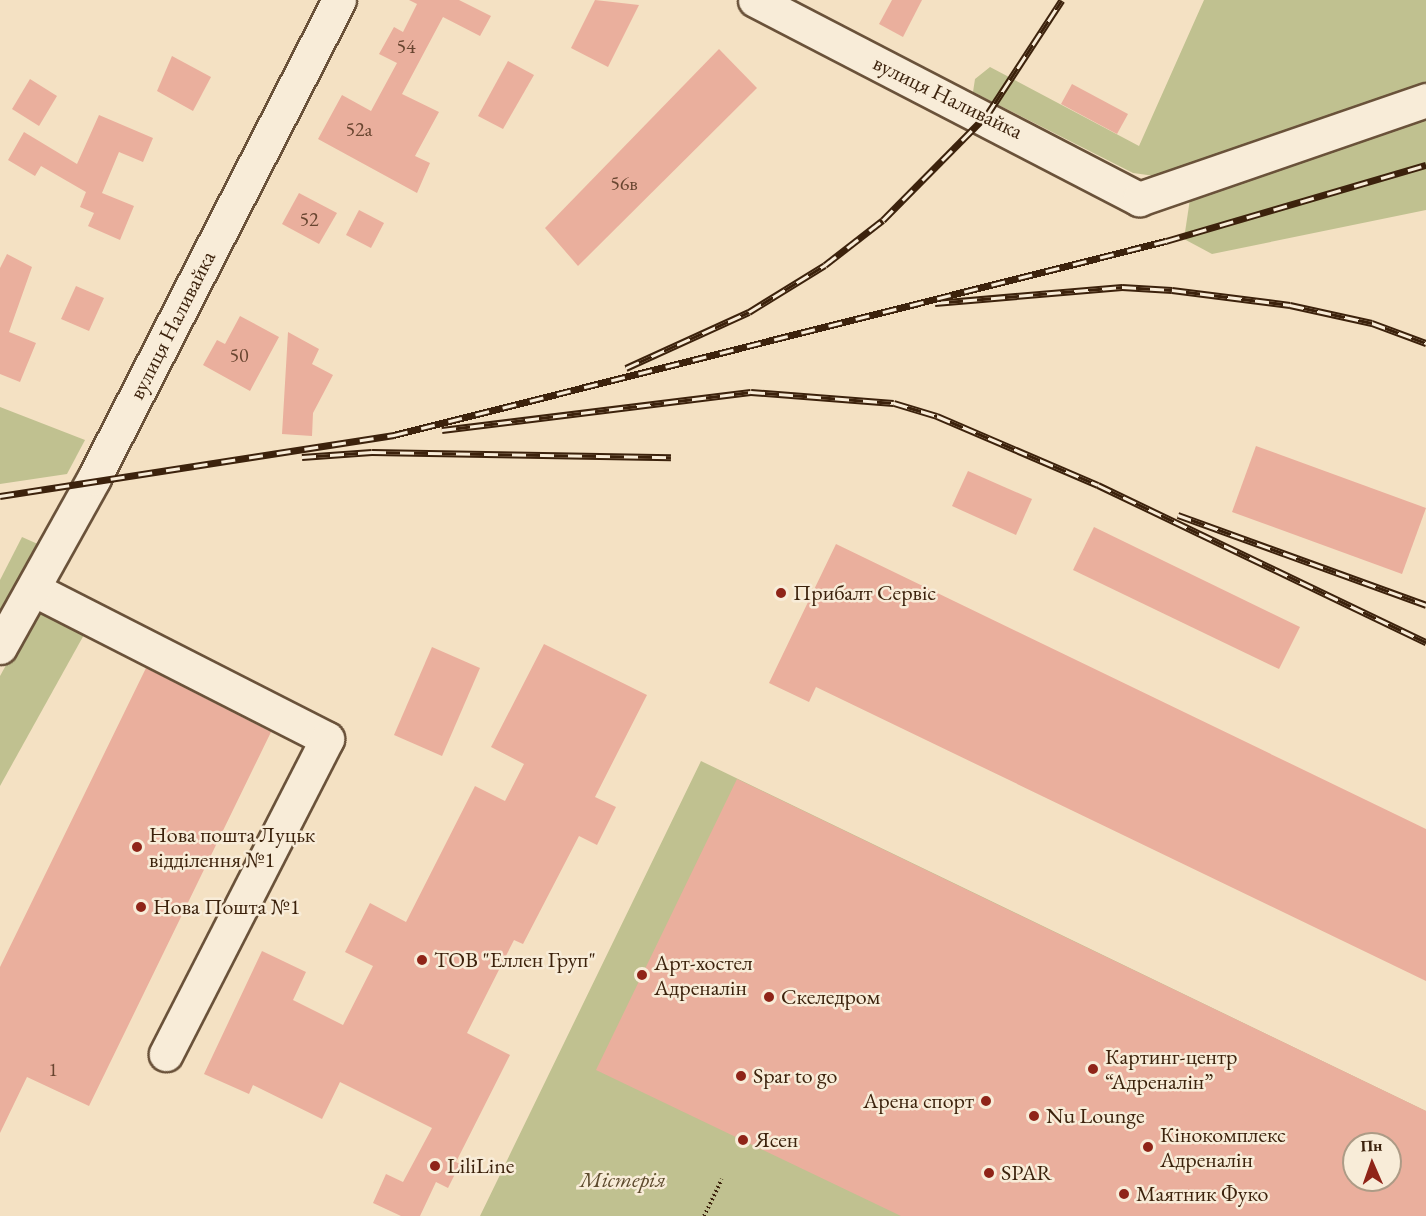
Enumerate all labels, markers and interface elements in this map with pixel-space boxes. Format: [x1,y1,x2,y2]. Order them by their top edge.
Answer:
house number: 54 [396,34,416,58]
street label: вулиця Наливайка [869,49,1027,145]
house number: 52а [345,117,373,141]
house number: 56в [610,171,638,195]
house number: 52 [299,207,319,231]
street label: вулиця Наливайка [123,246,221,404]
house number: 50 [229,343,249,367]
place label: Прибалт Сервіс [793,580,936,606]
marker: Прибалт Сервіс [774,586,788,600]
place label: Нова пошта Луцьк відділення №1 [149,821,315,872]
marker: Нова пошта Луцьк відділення №1 [130,840,144,854]
place label: Нова Пошта №1 [153,894,300,920]
marker: Нова Пошта №1 [134,900,148,914]
place label: ТОВ "Еллен Груп" [434,947,596,973]
place label: Арт-хостел Адреналін [654,949,753,1000]
marker: ТОВ "Еллен Груп" [415,953,429,967]
marker: Арт-хостел Адреналін [635,968,649,982]
place label: Скеледром [781,984,880,1010]
marker: Скеледром [762,990,776,1004]
place label: Картинг-центр “Адреналін” [1105,1043,1237,1094]
house number: 1 [48,1057,58,1081]
marker: Картинг-центр “Адреналін” [1086,1062,1100,1076]
place label: Spar to go [753,1063,837,1089]
marker: Spar to go [734,1069,748,1083]
place label: Арена спорт [863,1088,974,1114]
marker: Арена спорт [979,1094,993,1108]
place label: Nu Lounge [1046,1103,1145,1129]
marker: Nu Lounge [1027,1109,1041,1123]
place label: Кінокомплекс Адреналін [1160,1121,1286,1172]
place label: Ясен [755,1127,798,1153]
north arrow [1342,1132,1402,1192]
marker: Ясен [736,1133,750,1147]
text: Пн [1360,1135,1383,1156]
marker: Кінокомплекс Адреналін [1141,1140,1155,1154]
place label: LiliLine [447,1153,514,1179]
marker: LiliLine [428,1159,442,1173]
place label: SPAR [1001,1160,1052,1186]
marker: SPAR [982,1166,996,1180]
park label: Містерія [580,1167,666,1193]
place label: Маятник Фуко [1136,1181,1268,1207]
marker: Маятник Фуко [1117,1187,1131,1201]

